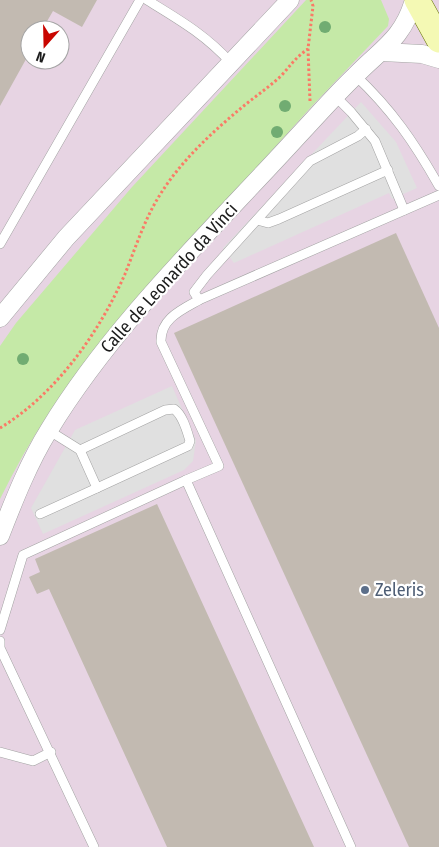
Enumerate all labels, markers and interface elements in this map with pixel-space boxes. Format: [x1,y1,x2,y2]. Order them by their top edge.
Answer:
north arrow [20,20,70,70]
text: N [34,47,48,66]
street label: Calle de Leonardo da Vinci [96,198,242,358]
place label: Zeleris [375,579,424,601]
marker: Zeleris [359,584,371,596]

